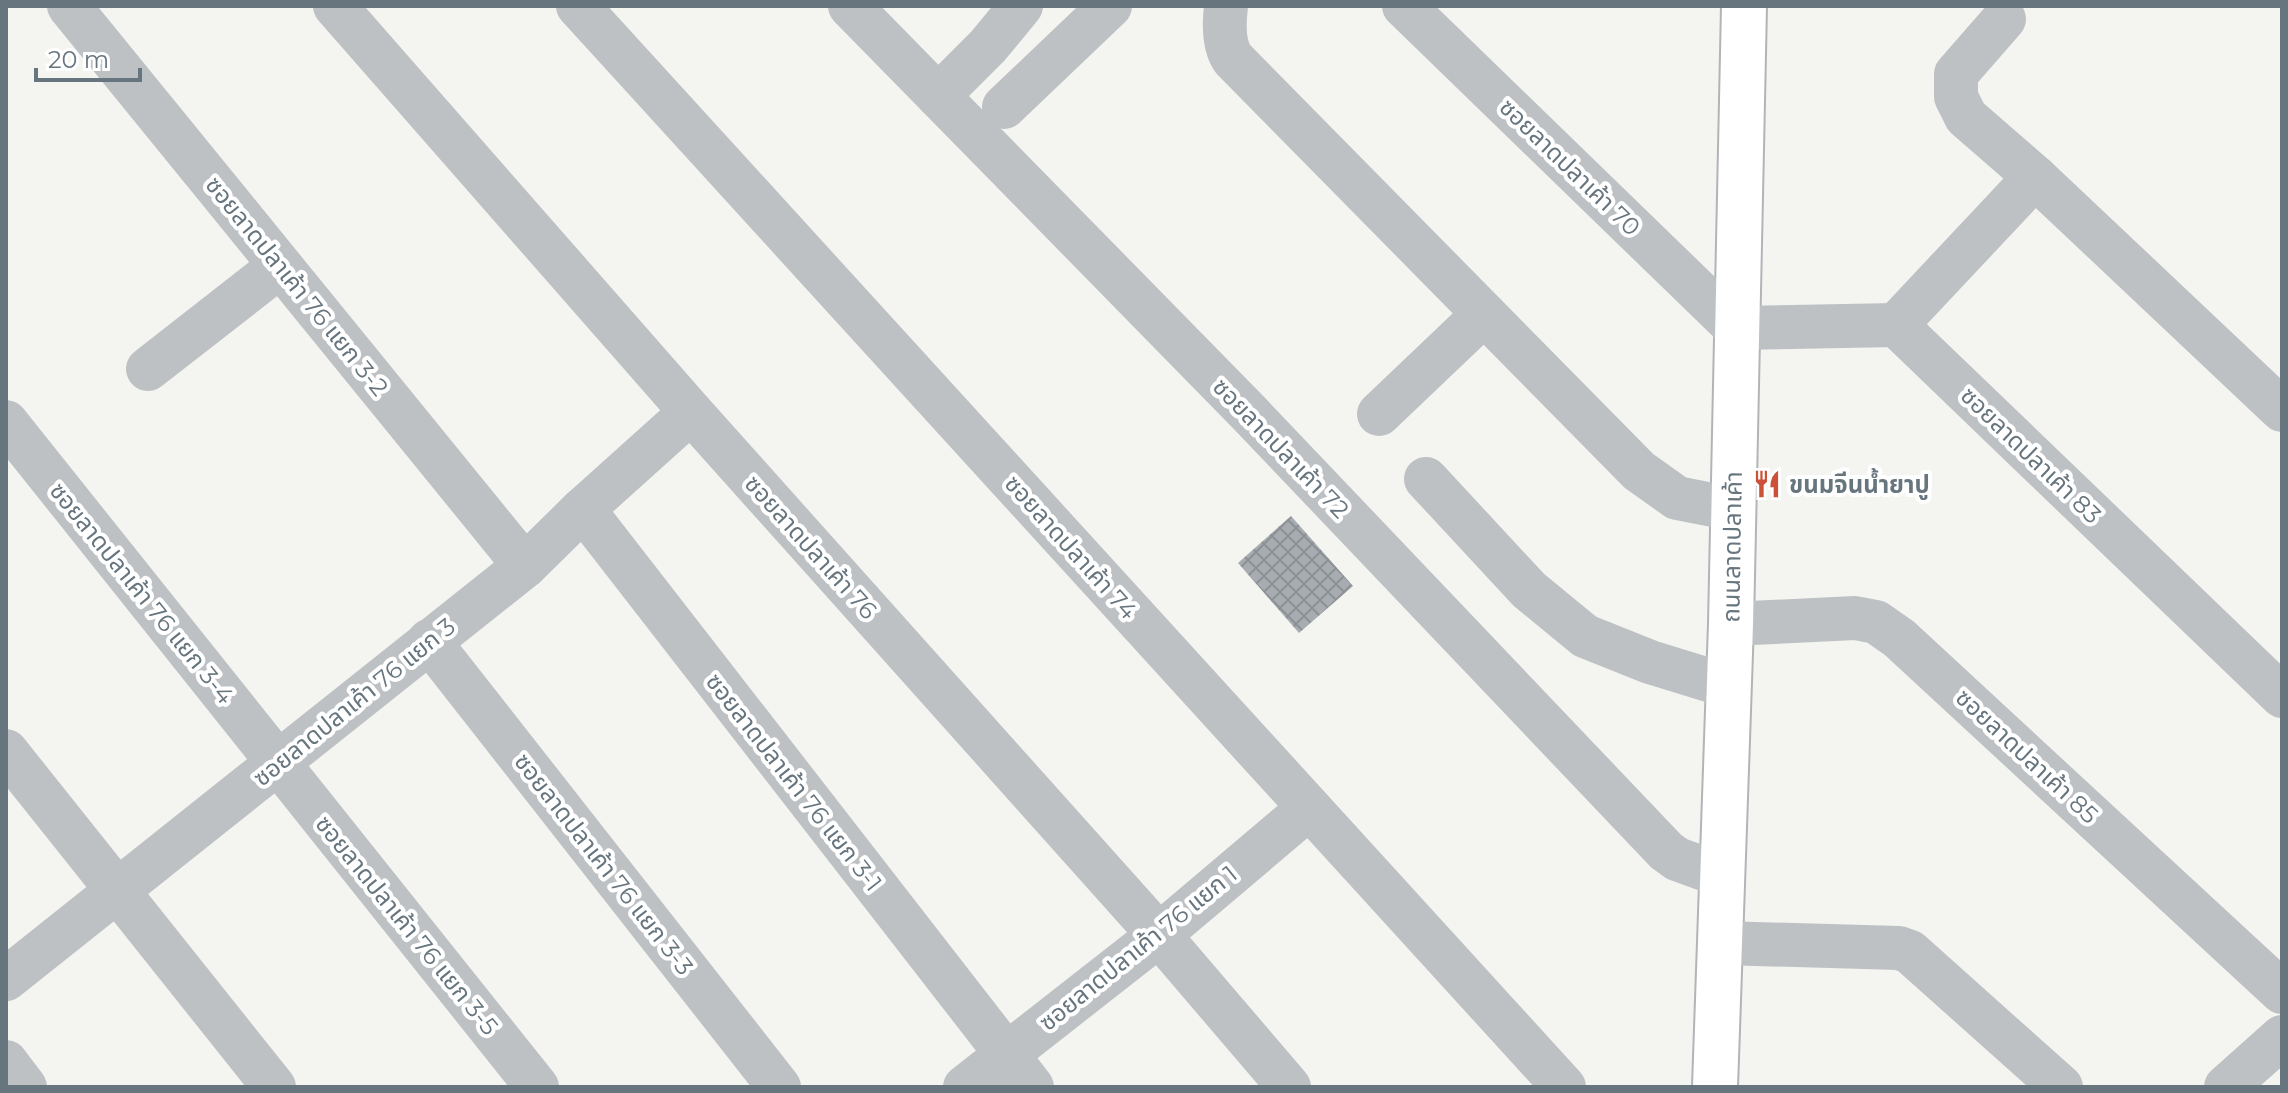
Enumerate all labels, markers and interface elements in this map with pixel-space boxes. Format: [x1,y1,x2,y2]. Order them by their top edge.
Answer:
scale bar [36,32,140,82]
text: 20 m [48,45,109,74]
street label: ซอยลาดปลาเค้า 70 [1493,92,1647,242]
street label: ซอยลาดปลาเค้า 76 แยก 3-2 [200,171,394,401]
street label: ซอยลาดปลาเค้า 72 [1207,372,1355,524]
street label: ซอยลาดปลาเค้า 83 [1955,381,2107,529]
place label: ขนมจีนน้ำยาปู [1789,468,1930,500]
street label: ซอยลาดปลาเค้า 76 [739,469,883,625]
street label: ซอยลาดปลาเค้า 74 [999,469,1143,625]
restaurant icon: ขนมจีนน้ำยาปู [1752,469,1782,499]
street label: ถนนลาดปลาเค้า [1716,471,1748,623]
street label: ซอยลาดปลาเค้า 76 แยก 3-4 [44,476,240,710]
street label: ซอยลาดปลาเค้า 76 แยก 3 [247,612,461,792]
street label: ซอยลาดปลาเค้า 76 แยก 3-1 [700,667,888,897]
street label: ซอยลาดปลาเค้า 85 [1950,683,2104,829]
street label: ซอยลาดปลาเค้า 76 แยก 3-3 [508,747,700,981]
street label: ซอยลาดปลาเค้า 76 แยก 3-5 [310,809,504,1041]
street label: ซอยลาดปลาเค้า 76 แยก 1 [1033,859,1243,1037]

